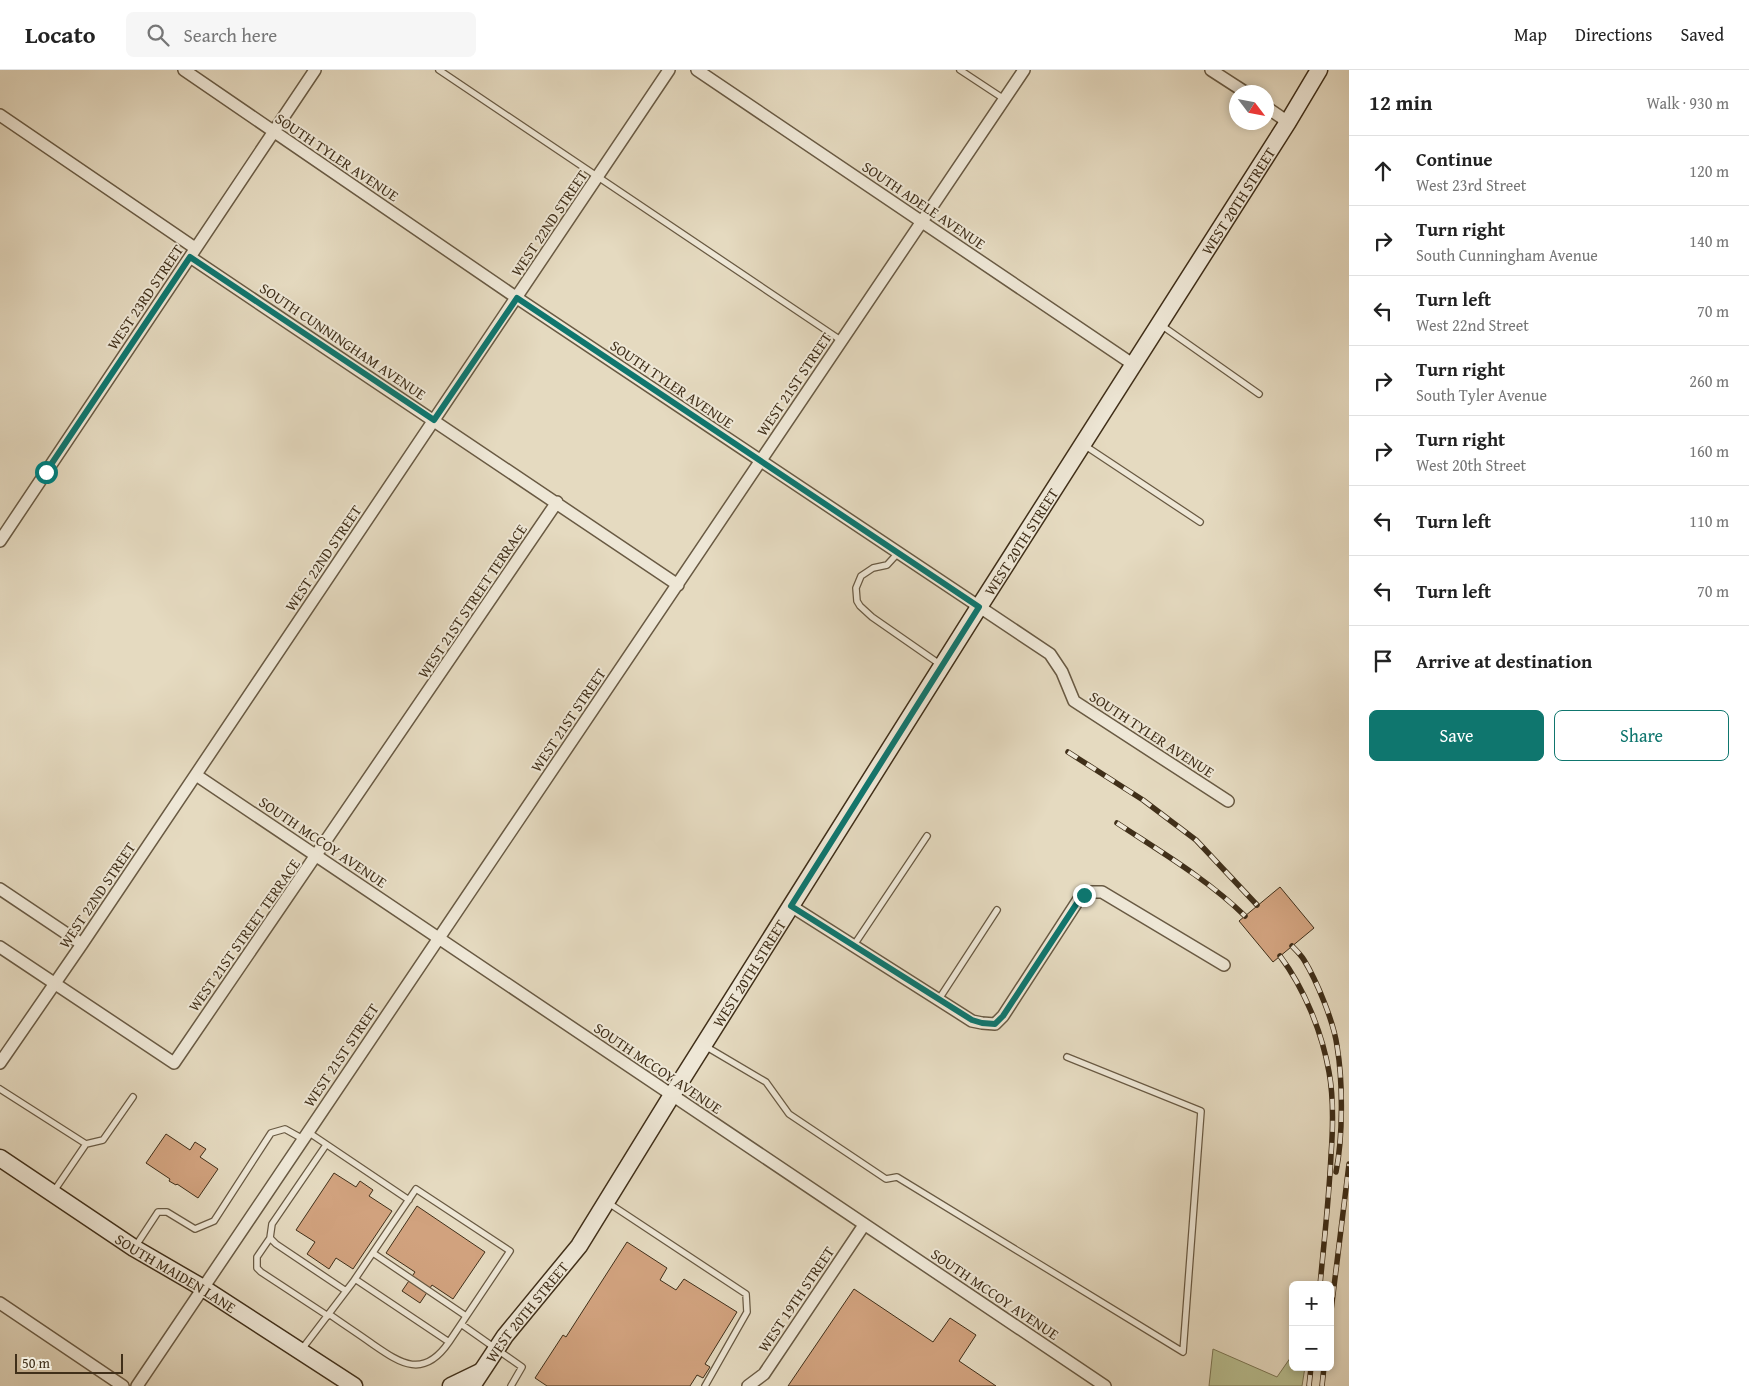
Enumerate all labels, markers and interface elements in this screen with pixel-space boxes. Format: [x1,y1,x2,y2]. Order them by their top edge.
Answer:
search box [126,12,476,57]
text: Locato [25,17,96,52]
icon: search [144,21,172,49]
text: Search here [184,21,277,49]
text: Map [1514,21,1547,48]
text: Directions [1575,21,1652,48]
text: Saved [1680,21,1724,48]
north arrow [1229,85,1274,130]
text: 12 min [1369,87,1432,118]
text: Walk · 930 m [1646,91,1729,115]
street label: SOUTH TYLER AVENUE [271,108,403,206]
street label: WEST 20TH STREET [1196,142,1280,259]
text: Continue [1416,145,1493,173]
street label: SOUTH ADELE AVENUE [858,156,990,254]
icon: ahead [1369,157,1397,185]
text: 120 m [1689,159,1729,183]
street label: WEST 22ND STREET [506,165,593,280]
text: West 23rd Street [1416,173,1526,197]
text: Turn right [1416,215,1505,243]
icon: right [1369,227,1397,255]
text: 140 m [1689,229,1729,253]
street label: WEST 23RD STREET [102,240,188,354]
text: South Cunningham Avenue [1416,243,1598,267]
street label: SOUTH CUNNINGHAM AVENUE [256,277,431,405]
text: Turn left [1416,285,1491,313]
icon: left [1369,297,1397,325]
text: 70 m [1697,299,1729,323]
text: West 22nd Street [1416,313,1529,337]
street label: WEST 21ST STREET [752,328,837,440]
street label: SOUTH TYLER AVENUE [606,335,738,433]
text: Turn right [1416,355,1505,383]
icon: right [1369,367,1397,395]
text: 260 m [1689,369,1729,393]
text: South Tyler Avenue [1416,383,1547,407]
text: Turn right [1416,425,1505,453]
icon: right [1369,437,1397,465]
text: 160 m [1689,439,1729,463]
text: West 20th Street [1416,453,1526,477]
route start [35,461,58,484]
street label: WEST 20TH STREET [979,483,1063,599]
street label: WEST 22ND STREET [280,500,367,615]
icon: left [1369,507,1397,535]
text: Turn left [1416,507,1491,535]
text: 110 m [1689,509,1729,533]
street label: WEST 21ST STREET TERRACE [412,519,532,682]
icon: left [1369,577,1397,605]
text: Turn left [1416,577,1491,605]
text: 70 m [1697,579,1729,603]
icon: arrive [1369,647,1397,675]
text: Arrive at destination [1416,647,1592,675]
street label: WEST 21ST STREET [526,664,611,776]
street label: SOUTH TYLER AVENUE [1086,686,1219,782]
button: Save [1369,710,1544,761]
button: Share [1554,710,1729,761]
street label: SOUTH MCCOY AVENUE [255,791,391,893]
street label: WEST 22ND STREET [54,837,141,952]
street label: WEST 21ST STREET TERRACE [183,854,305,1016]
route end [1073,884,1096,907]
street label: WEST 20TH STREET [707,915,791,1031]
street label: WEST 21ST STREET [299,999,384,1111]
street label: SOUTH MCCOY AVENUE [590,1017,726,1119]
street label: SOUTH MAIDEN LANE [111,1228,241,1318]
street label: WEST 19TH STREET [753,1241,840,1356]
street label: SOUTH MCCOY AVENUE [927,1243,1063,1345]
street label: WEST 20TH STREET [480,1256,573,1367]
map controls [1289,1281,1334,1371]
button: + [1289,1281,1334,1326]
button: − [1289,1326,1334,1371]
scale bar [15,1351,122,1374]
text: 50 m [22,1353,50,1373]

